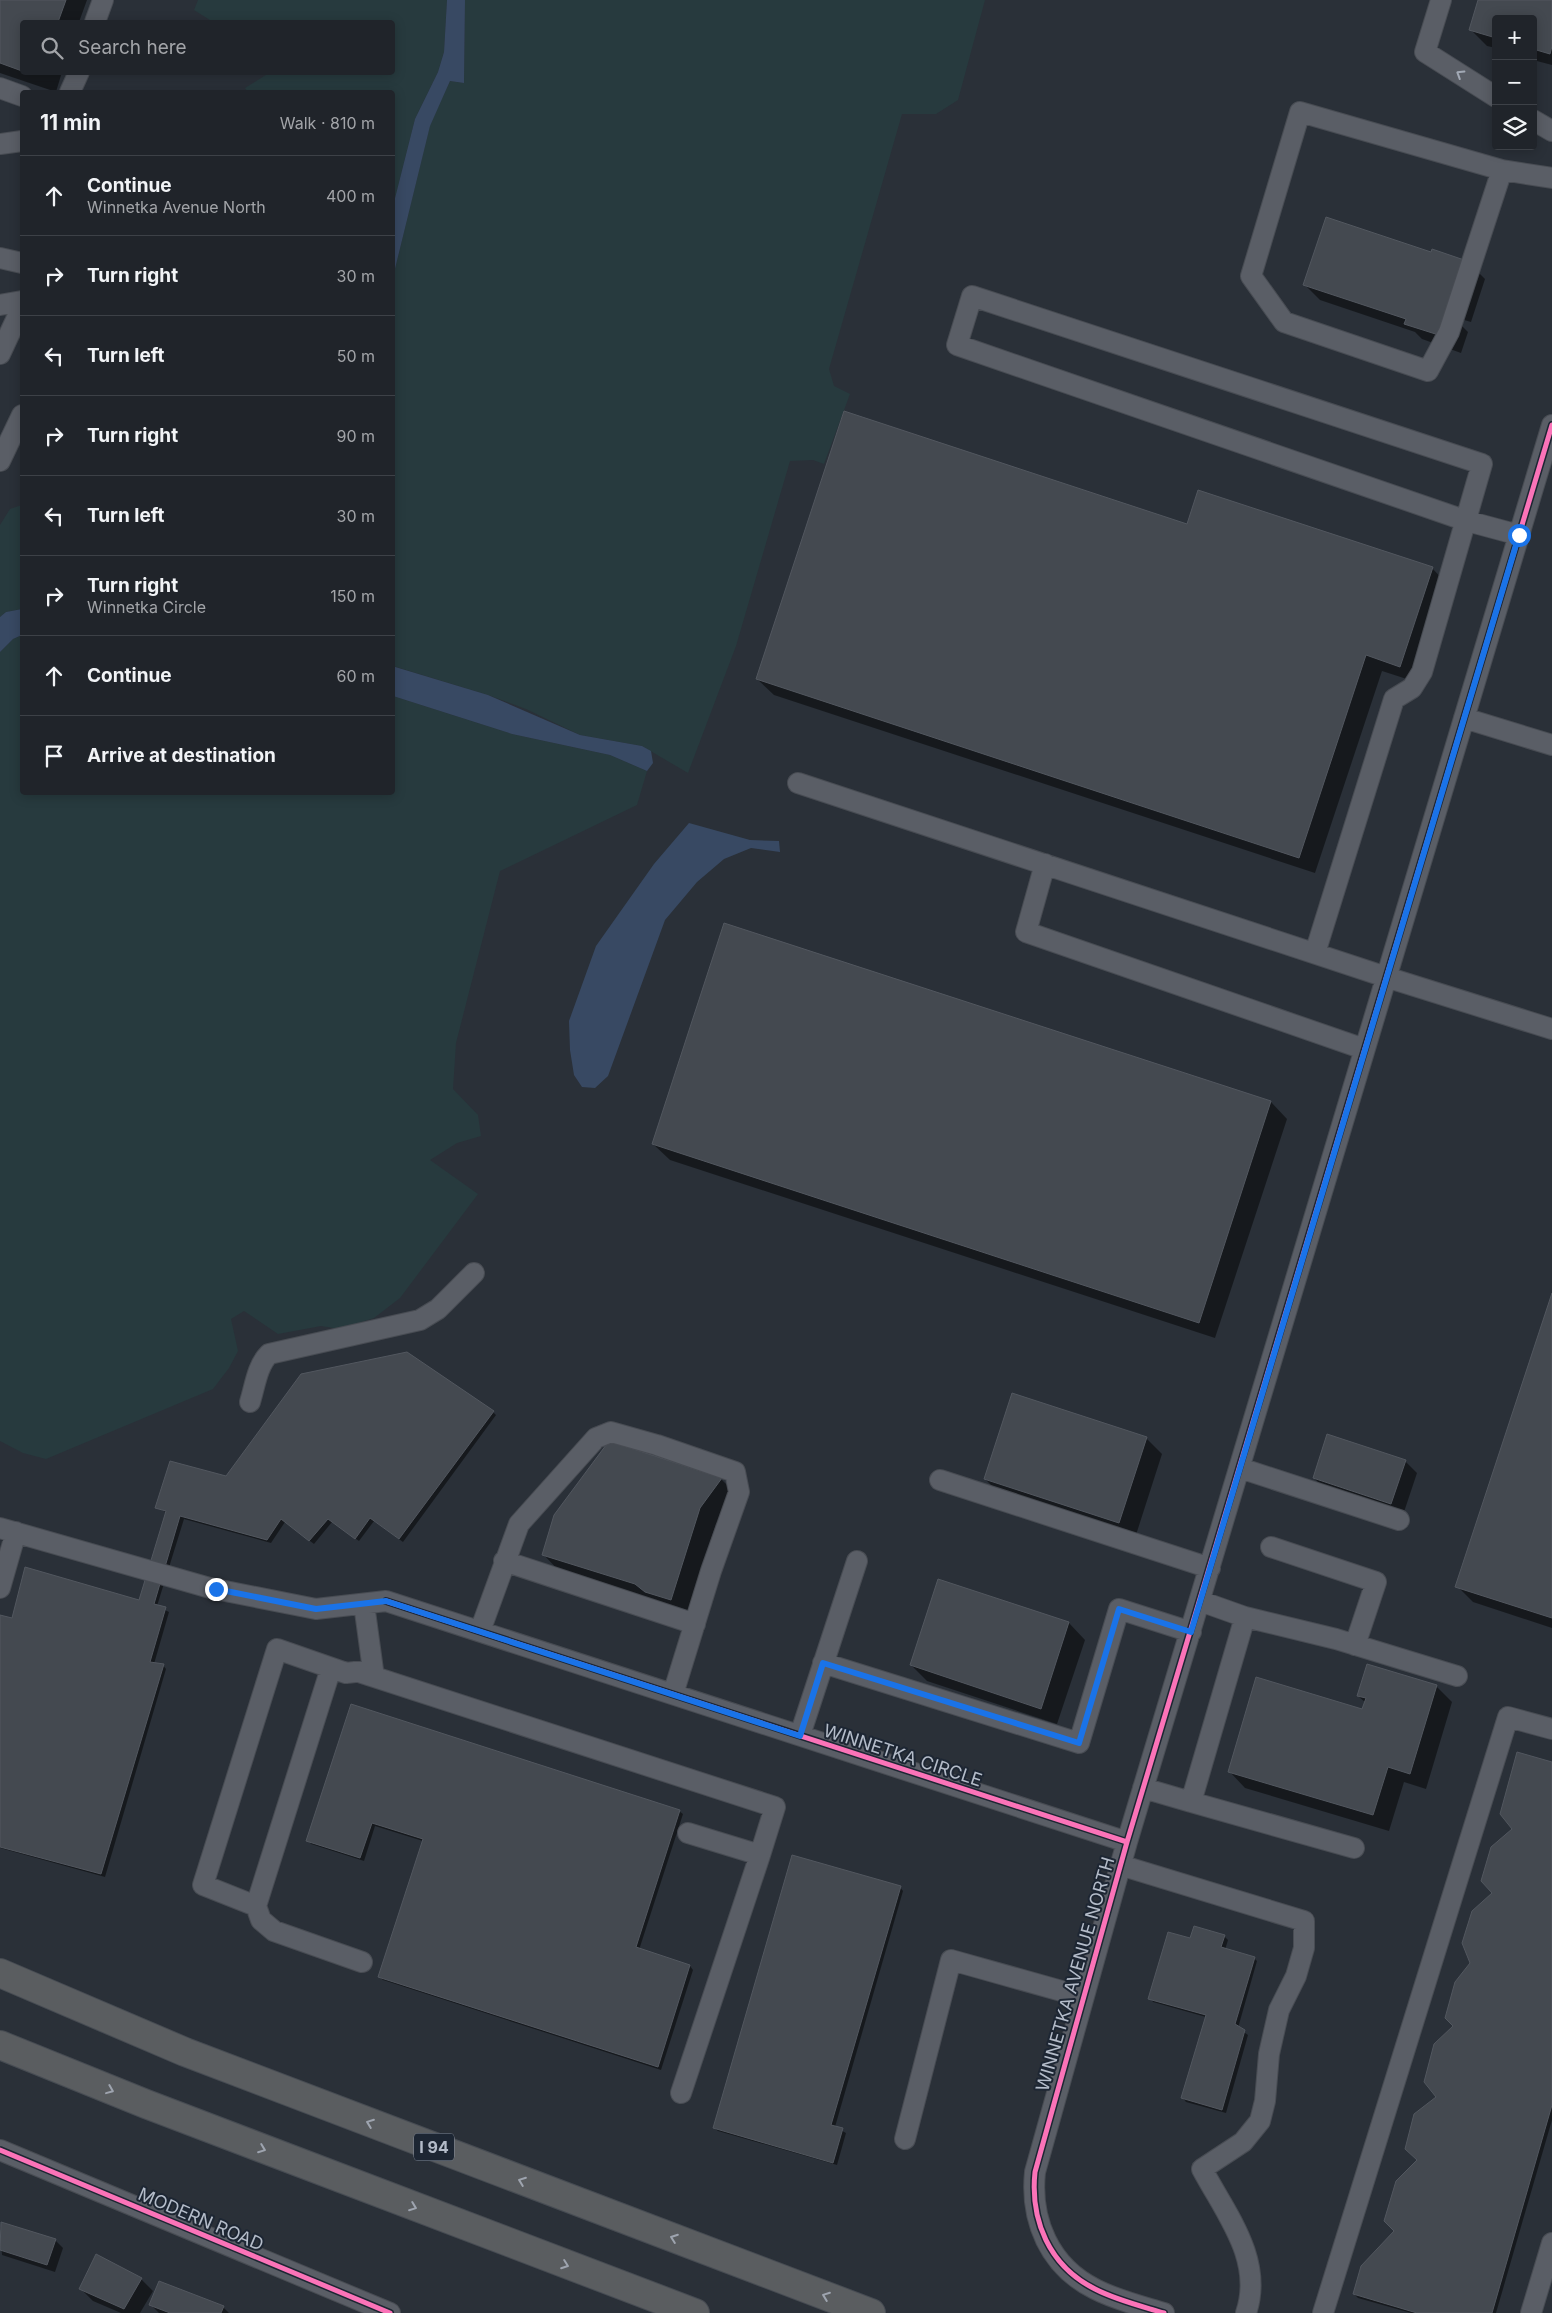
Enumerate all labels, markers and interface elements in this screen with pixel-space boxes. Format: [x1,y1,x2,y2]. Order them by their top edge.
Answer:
map controls [1492,15,1537,150]
button: + [1492,15,1537,60]
search box [20,20,395,75]
icon: search [38,34,66,62]
text: Search here [78,36,187,59]
button: − [1492,60,1537,105]
one-way arrow [1457,71,1466,81]
button: layers [1492,105,1537,150]
text: 11 min [40,110,101,135]
text: Walk · 810 m [280,113,375,133]
text: Continue [87,174,172,197]
icon: ahead [40,182,68,210]
text: 400 m [326,186,375,206]
text: Winnetka Avenue North [87,197,266,217]
icon: right [40,262,68,290]
text: Turn right [87,264,178,287]
text: 30 m [337,266,375,286]
icon: left [40,342,68,370]
text: Turn left [87,344,165,367]
text: 50 m [337,346,375,366]
icon: right [40,422,68,450]
text: Turn right [87,424,178,447]
text: 90 m [336,426,375,446]
icon: left [40,502,68,530]
text: Turn left [87,504,165,527]
text: 30 m [337,506,375,526]
route start [1508,524,1531,547]
text: Turn right [87,574,178,597]
icon: right [40,582,68,610]
text: 150 m [330,586,375,606]
text: Winnetka Circle [87,597,206,617]
icon: ahead [40,662,68,690]
text: Continue [87,664,172,687]
text: 60 m [336,666,375,686]
icon: arrive [40,742,68,770]
text: Arrive at destination [87,744,276,767]
route end [205,1578,228,1601]
street label: WINNETKA CIRCLE [821,1719,985,1791]
street label: WINNETKA AVENUE NORTH [1031,1854,1119,2094]
one-way arrow [105,2084,114,2094]
one-way arrow [366,2118,375,2129]
road number: I 94 [414,2134,454,2160]
one-way arrow [257,2143,265,2153]
one-way arrow [518,2177,527,2187]
street label: MODERN ROAD [135,2183,267,2255]
one-way arrow [408,2201,417,2211]
one-way arrow [670,2234,679,2244]
one-way arrow [560,2259,569,2269]
one-way arrow [822,2291,831,2302]

